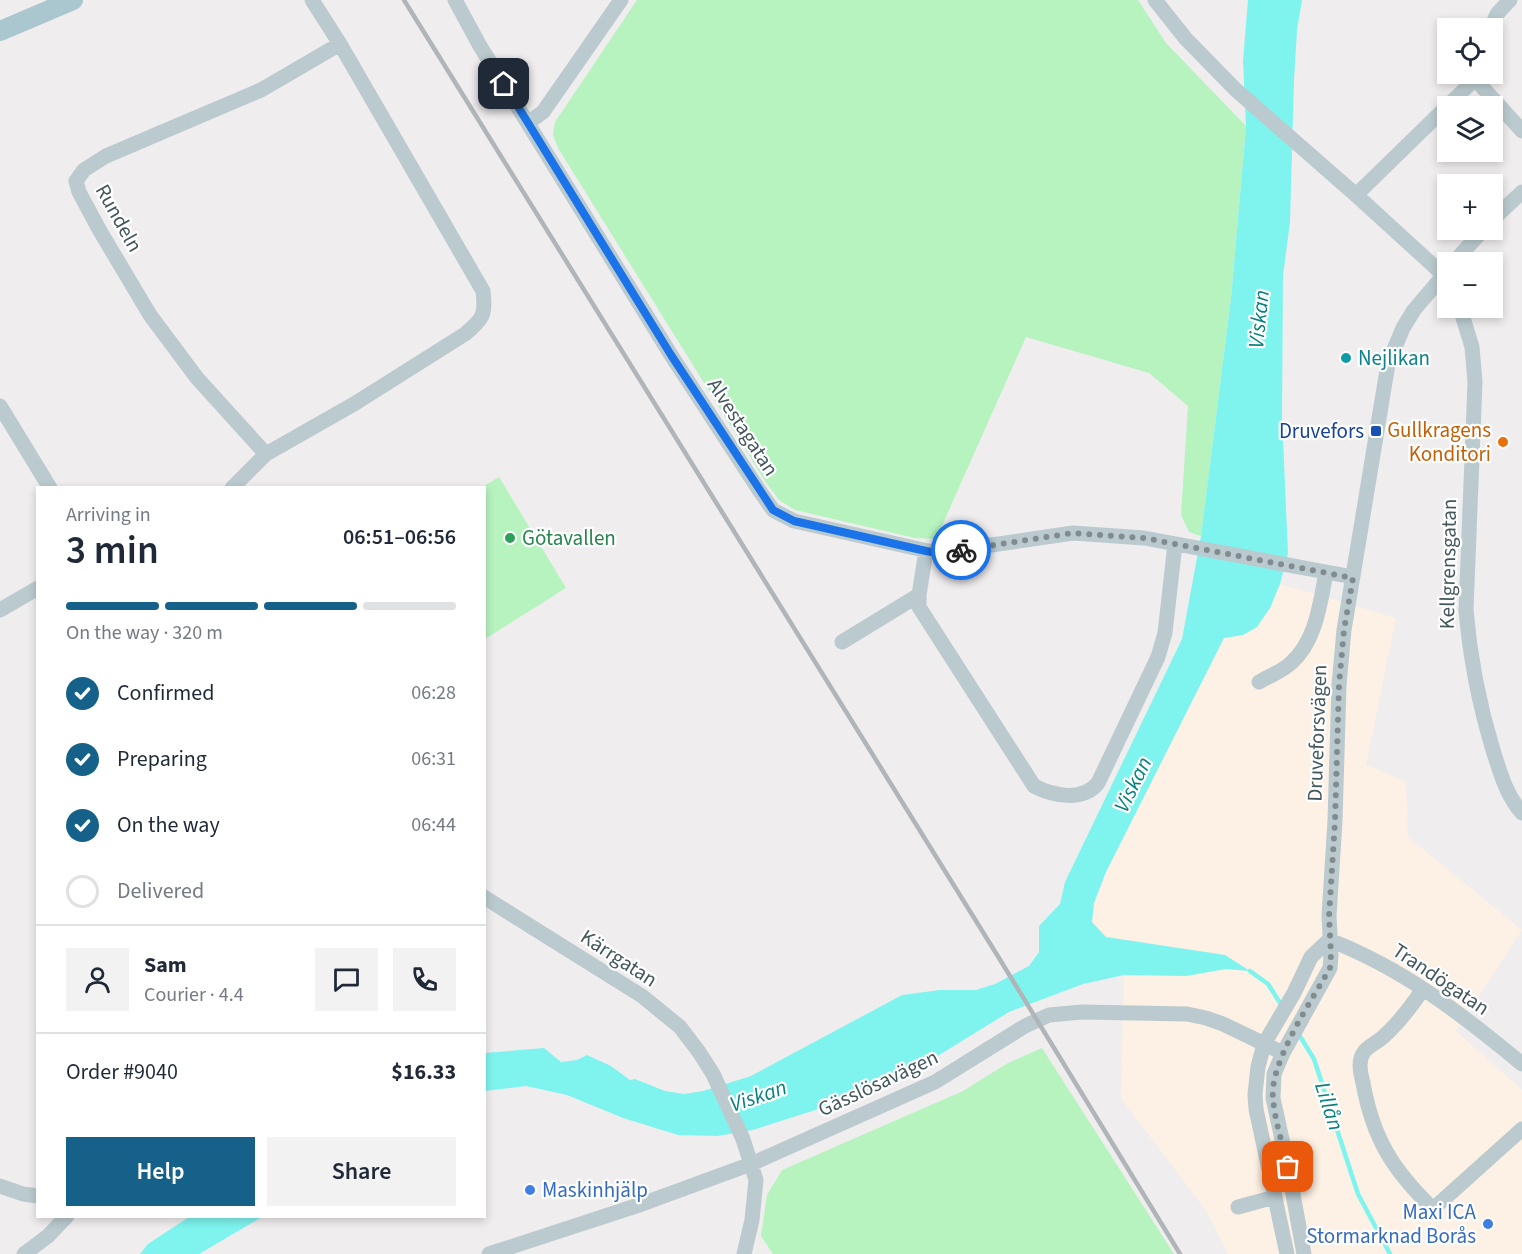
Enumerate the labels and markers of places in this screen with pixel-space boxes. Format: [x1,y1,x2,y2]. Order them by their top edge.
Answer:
pin [478,58,529,109]
place label: Nejlikan [1358,343,1430,373]
marker: Nejlikan [1339,351,1353,365]
place label: Gullkragens Konditori [1387,415,1491,469]
place label: Druvefors [1279,416,1364,446]
marker: Druvefors [1369,424,1383,438]
marker: Gullkragens Konditori [1496,435,1510,449]
place label: Götavallen [522,523,616,553]
marker: Götavallen [503,531,517,545]
pin [1262,1141,1313,1192]
place label: Maskinhjälp [542,1175,648,1205]
marker: Maskinhjälp [523,1183,537,1197]
place label: Maxi ICA Stormarknad Borås [1306,1197,1477,1251]
marker: Maxi ICA Stormarknad Borås [1481,1217,1495,1231]

